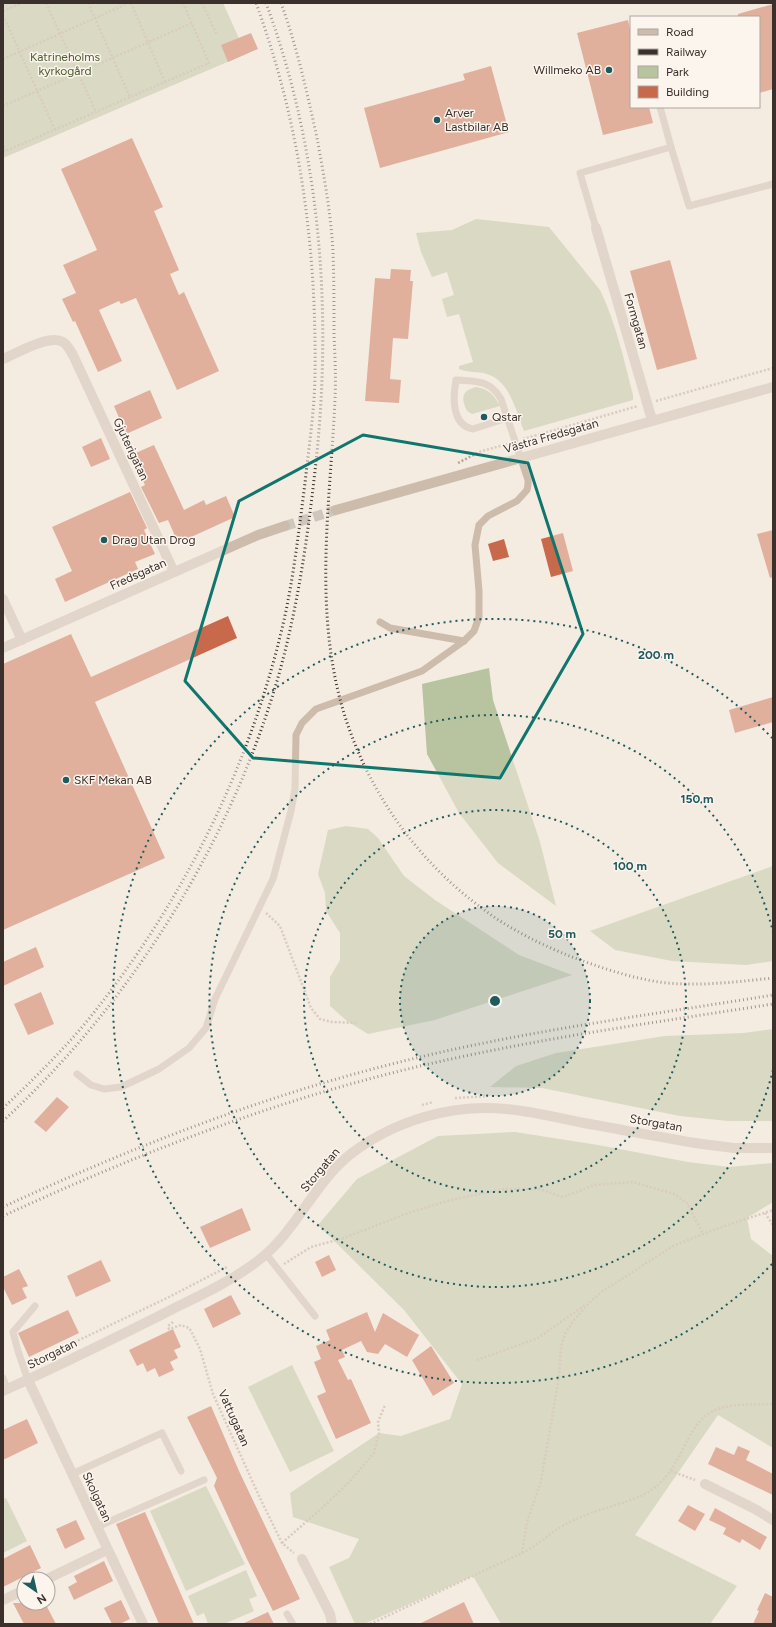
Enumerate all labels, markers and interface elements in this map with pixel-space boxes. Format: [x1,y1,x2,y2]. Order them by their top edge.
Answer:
legend [630,16,760,108]
text: Road [666,25,694,39]
text: Railway [666,45,707,59]
park label: Katrineholms kyrkogård [30,50,100,78]
place label: Willmeko AB [534,63,601,77]
marker: Willmeko AB [604,65,614,75]
text: Park [666,65,689,79]
text: Building [666,85,709,99]
place label: Arver Lastbilar AB [445,106,509,134]
marker: Arver Lastbilar AB [432,115,442,125]
street label: Formgatan [621,291,651,351]
place label: Qstar [492,410,522,424]
marker: Qstar [479,412,489,422]
street label: Gjuterigatan [110,415,152,483]
street label: Västra Fredsgatan [502,416,600,456]
place label: Drag Utan Drog [112,533,196,547]
marker: Drag Utan Drog [99,535,109,545]
street label: Fredsgatan [108,555,169,593]
text: 200 m [638,648,674,662]
place label: SKF Mekan AB [74,773,152,787]
marker: SKF Mekan AB [61,775,71,785]
text: 150 m [680,792,714,806]
text: 100 m [613,859,647,873]
text: 50 m [548,927,576,941]
centre of rings [488,994,502,1008]
street label: Storgatan [628,1111,684,1135]
street label: Storgatan [297,1145,343,1195]
street label: Storgatan [25,1336,79,1372]
street label: Vattugatan [215,1388,253,1449]
street label: Skolgatan [79,1470,115,1524]
north arrow [16,1571,56,1611]
text: N [34,1591,48,1607]

